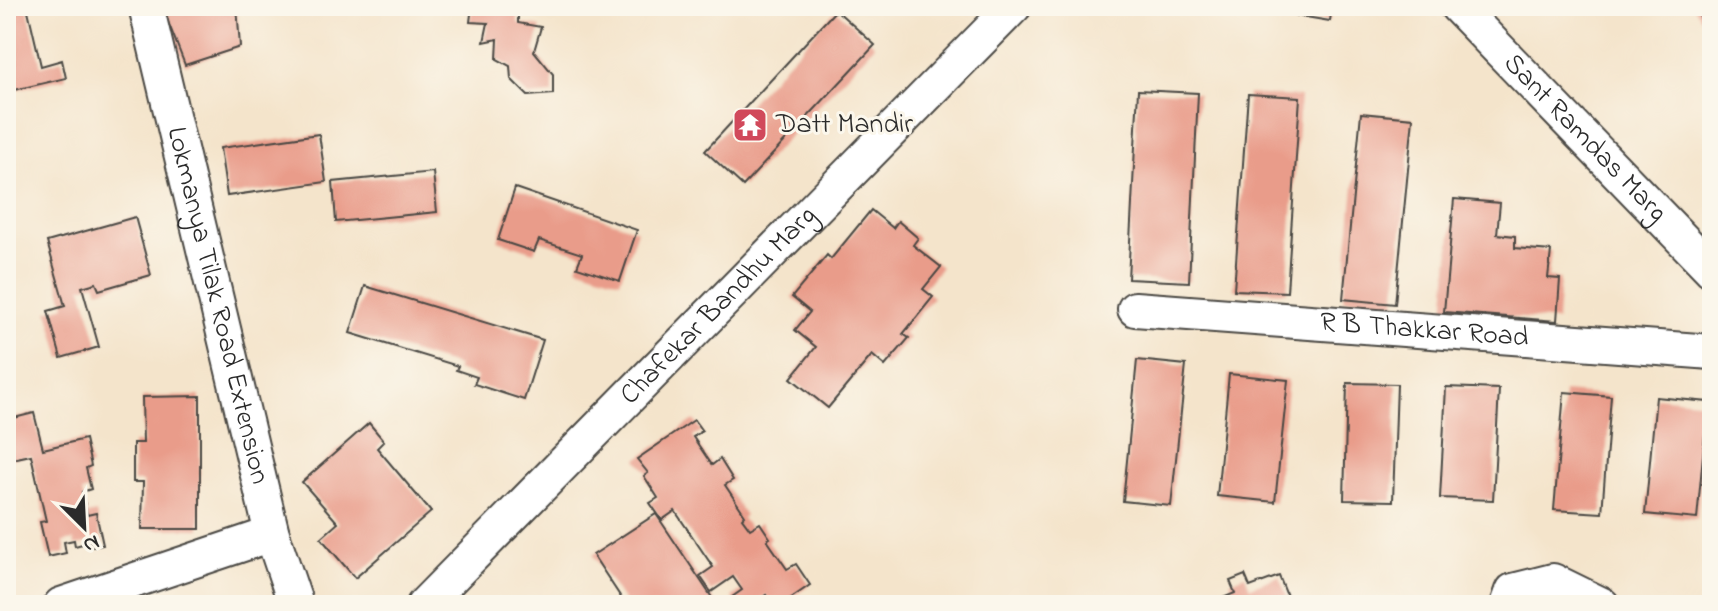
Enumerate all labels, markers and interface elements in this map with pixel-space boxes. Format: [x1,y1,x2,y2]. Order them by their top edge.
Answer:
street label: Sant Ramdas Marg [1493,45,1676,232]
place label: Datt Mandir [775,105,913,146]
temple icon: Datt Mandir [731,106,769,144]
street label: Lokmanya Tilak Road Extension [155,123,280,488]
street label: Chafekar Bandhu Marg [611,197,827,415]
street label: R B Thakkar Road [1318,302,1530,359]
north arrow [44,487,124,567]
text: N [78,525,104,560]

